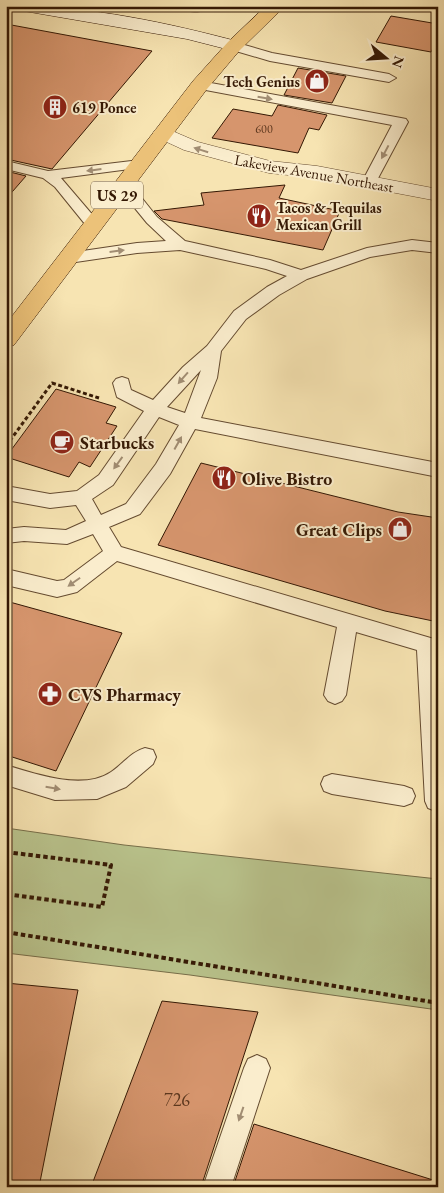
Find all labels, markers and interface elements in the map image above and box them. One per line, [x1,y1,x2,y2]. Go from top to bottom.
north arrow [362,32,412,82]
text: N [388,54,409,71]
shop icon: Tech Genius [304,68,330,94]
place label: Tech Genius [223,72,300,91]
building icon: 619 Ponce [42,94,68,120]
one-way arrow [257,94,273,102]
place label: 619 Ponce [72,98,136,117]
house number: 600 [255,121,273,137]
one-way arrow [194,145,209,153]
one-way arrow [381,145,389,159]
street label: Lakeview Avenue Northeast [233,150,395,196]
one-way arrow [86,166,102,174]
road number: US 29 [91,182,143,208]
place label: Tacos & Tequilas Mexican Grill [276,198,382,234]
restaurant icon: Tacos & Tequilas Mexican Grill [246,203,272,229]
one-way arrow [110,247,126,255]
one-way arrow [177,371,188,384]
cafe icon: Starbucks [49,429,75,455]
place label: Starbucks [80,431,154,454]
one-way arrow [173,437,182,450]
one-way arrow [113,457,123,470]
restaurant icon: Olive Bistro [211,465,237,491]
place label: Olive Bistro [242,467,332,490]
shop icon: Great Clips [387,516,413,542]
place label: Great Clips [296,518,382,541]
one-way arrow [67,577,81,587]
pharmacy icon: CVS Pharmacy [37,681,63,707]
place label: CVS Pharmacy [68,683,181,706]
one-way arrow [46,785,62,793]
house number: 726 [164,1088,190,1111]
one-way arrow [237,1107,245,1122]

